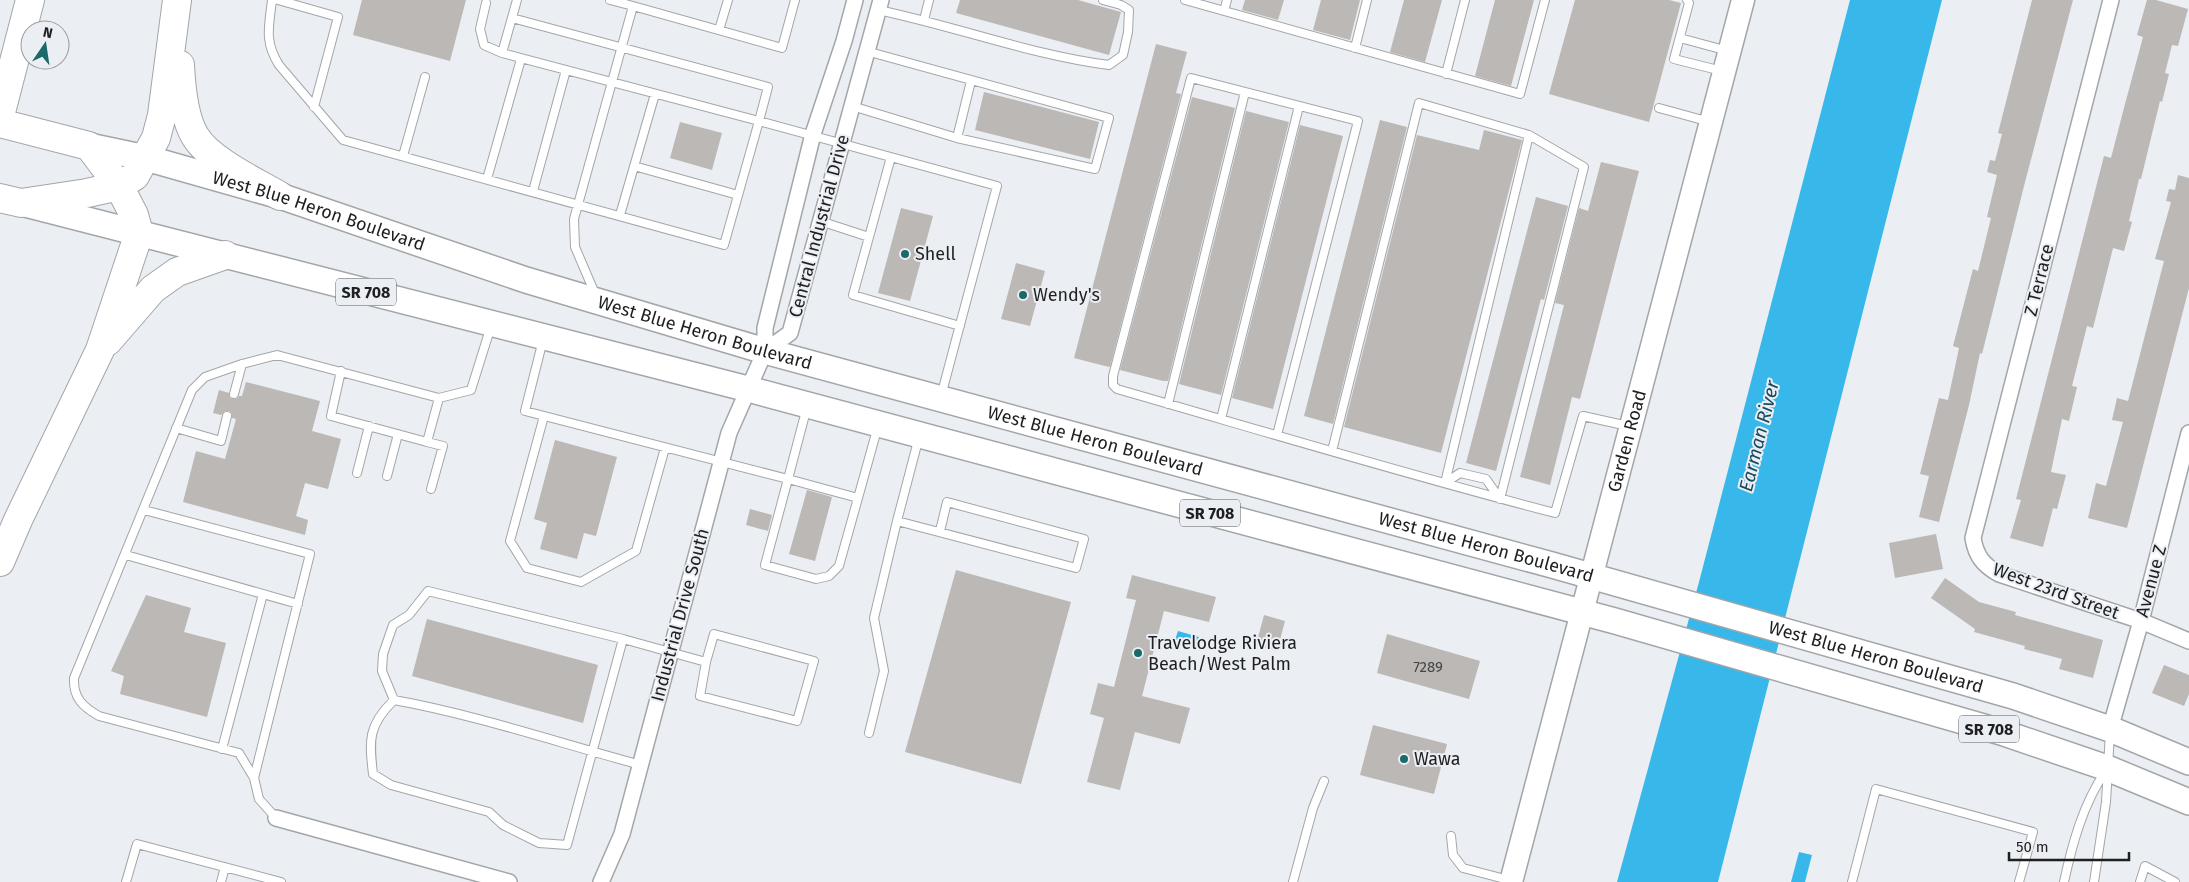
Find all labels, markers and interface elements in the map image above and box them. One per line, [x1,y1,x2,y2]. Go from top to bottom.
north arrow [20,20,70,70]
text: N [41,23,54,42]
street label: Central Industrial Drive [784,132,854,320]
street label: West Blue Heron Boulevard [210,166,428,256]
street label: Z Terrace [2019,242,2059,318]
place label: Shell [915,243,956,265]
marker: Shell [899,248,911,260]
road number: SR 708 [336,278,396,306]
place label: Wendy's [1033,284,1100,306]
marker: Wendy's [1017,289,1029,301]
street label: West Blue Heron Boulevard [595,291,815,374]
water label: Earman River [1734,377,1784,494]
street label: Garden Road [1603,387,1651,495]
street label: West Blue Heron Boulevard [985,401,1205,481]
road number: SR 708 [1180,499,1240,526]
street label: West Blue Heron Boulevard [1376,507,1596,587]
street label: Industrial Drive South [646,526,714,704]
street label: Avenue Z [2131,542,2171,620]
street label: West 23rd Street [1990,558,2123,624]
street label: West Blue Heron Boulevard [1766,616,1986,698]
place label: Travelodge Riviera Beach/West Palm [1148,632,1297,675]
marker: Travelodge Riviera Beach/West Palm [1132,647,1144,659]
house number: 7289 [1413,658,1443,676]
road number: SR 708 [1959,716,2019,742]
place label: Wawa [1414,748,1461,770]
marker: Wawa [1398,753,1410,765]
scale bar [2009,830,2129,862]
text: 50 m [2016,838,2049,856]

